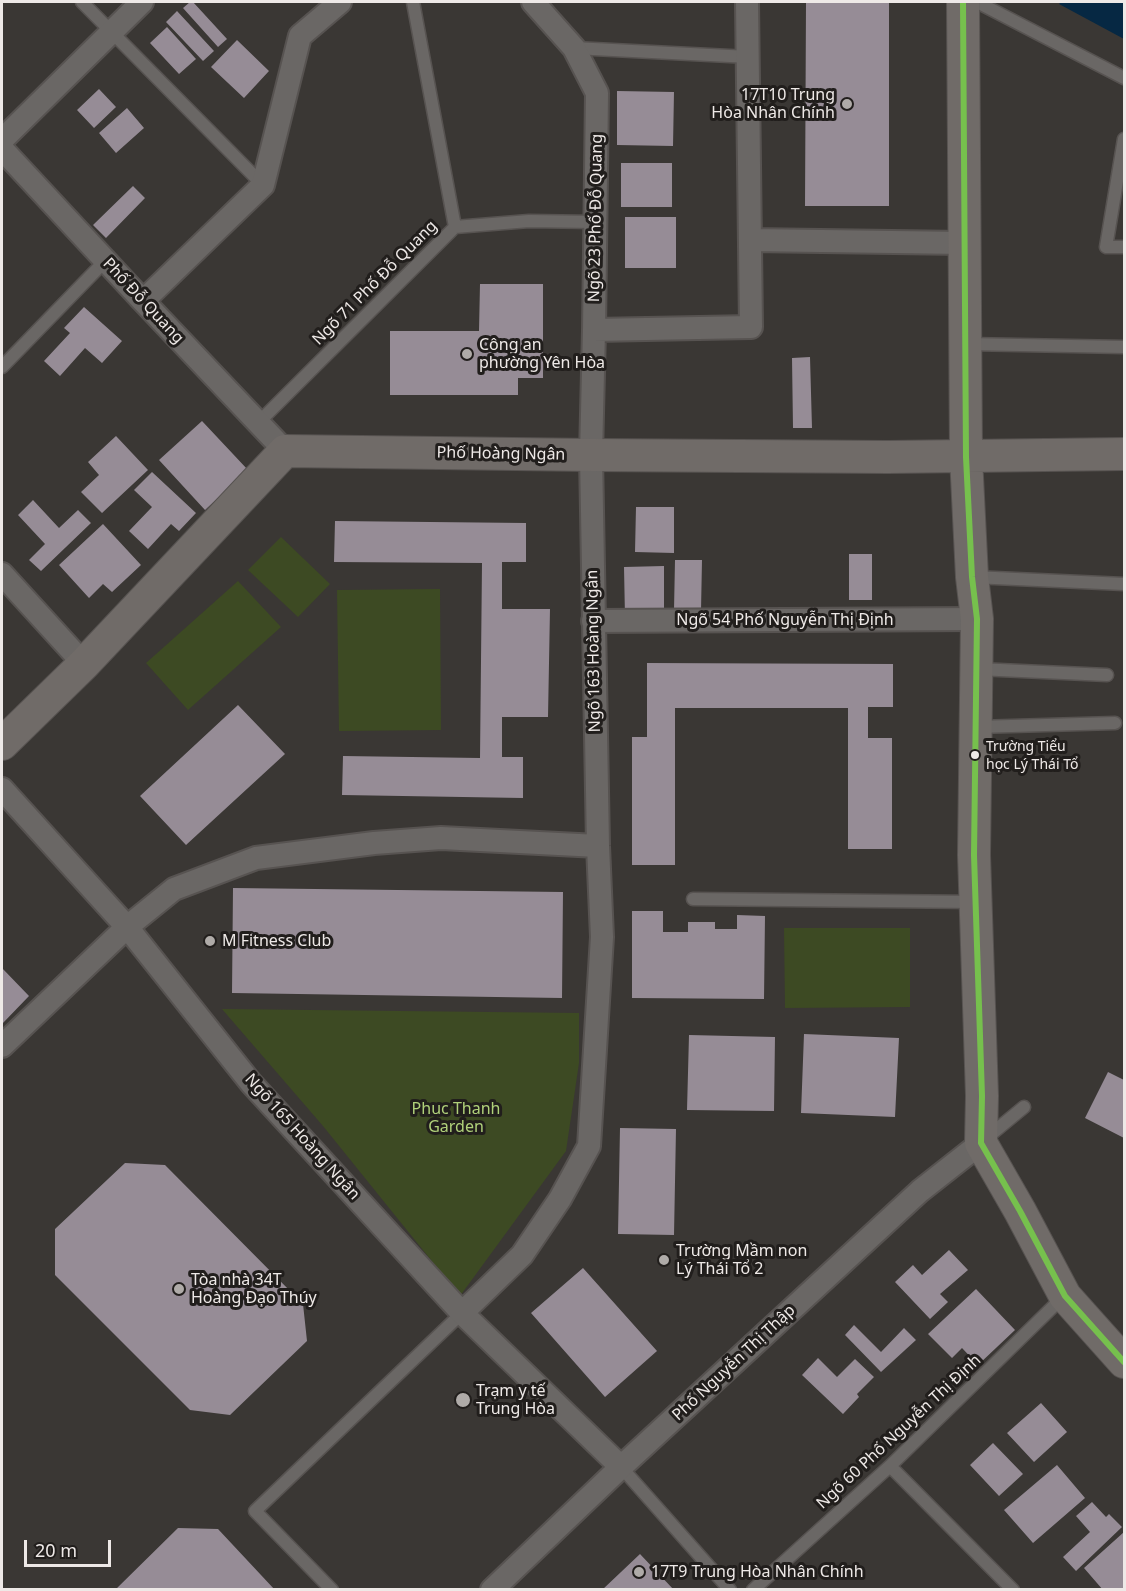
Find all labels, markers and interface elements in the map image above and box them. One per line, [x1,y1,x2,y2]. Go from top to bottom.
place label: 17T10 Trung Hòa Nhân Chính [711,85,835,123]
marker: 17T10 Trung Hòa Nhân Chính [840,97,854,111]
street label: Ngõ 23 Phố Đỗ Quang [585,134,607,302]
street label: Ngõ 71 Phố Đỗ Quang [309,217,441,349]
street label: Phố Đỗ Quang [98,254,188,348]
place label: Công an phường Yên Hòa [479,335,605,373]
marker: Công an phường Yên Hòa [460,347,474,361]
street label: Phố Hoàng Ngân [437,443,565,465]
street label: Ngõ 163 Hoàng Ngân [583,569,605,733]
street label: Ngõ 54 Phố Nguyễn Thị Định [676,610,894,630]
place label: Trường Tiểu học Lý Thái Tổ [986,739,1078,772]
marker: Trường Tiểu học Lý Thái Tổ [969,749,981,761]
place label: M Fitness Club [222,931,331,951]
marker: M Fitness Club [203,934,217,948]
street label: Ngõ 165 Hoàng Ngân [240,1070,364,1204]
park label: Phuc Thanh Garden [412,1099,500,1137]
place label: Trường Mầm non Lý Thái Tổ 2 [676,1241,807,1279]
marker: Trường Mầm non Lý Thái Tổ 2 [657,1253,671,1267]
place label: Tòa nhà 34T Hoàng Đạo Thúy [191,1270,317,1308]
marker: Tòa nhà 34T Hoàng Đạo Thúy [172,1282,186,1296]
street label: Phố Nguyễn Thị Thập [669,1301,799,1425]
street label: Ngõ 60 Phố Nguyễn Thị Định [813,1351,985,1513]
place label: Trạm y tế Trung Hòa [476,1381,555,1419]
marker: Trạm y tế Trung Hòa [454,1391,472,1409]
scale bar [27,1528,114,1566]
text: 20 m [35,1538,77,1562]
place label: 17T9 Trung Hòa Nhân Chính [651,1562,864,1582]
marker: 17T9 Trung Hòa Nhân Chính [632,1565,646,1579]

